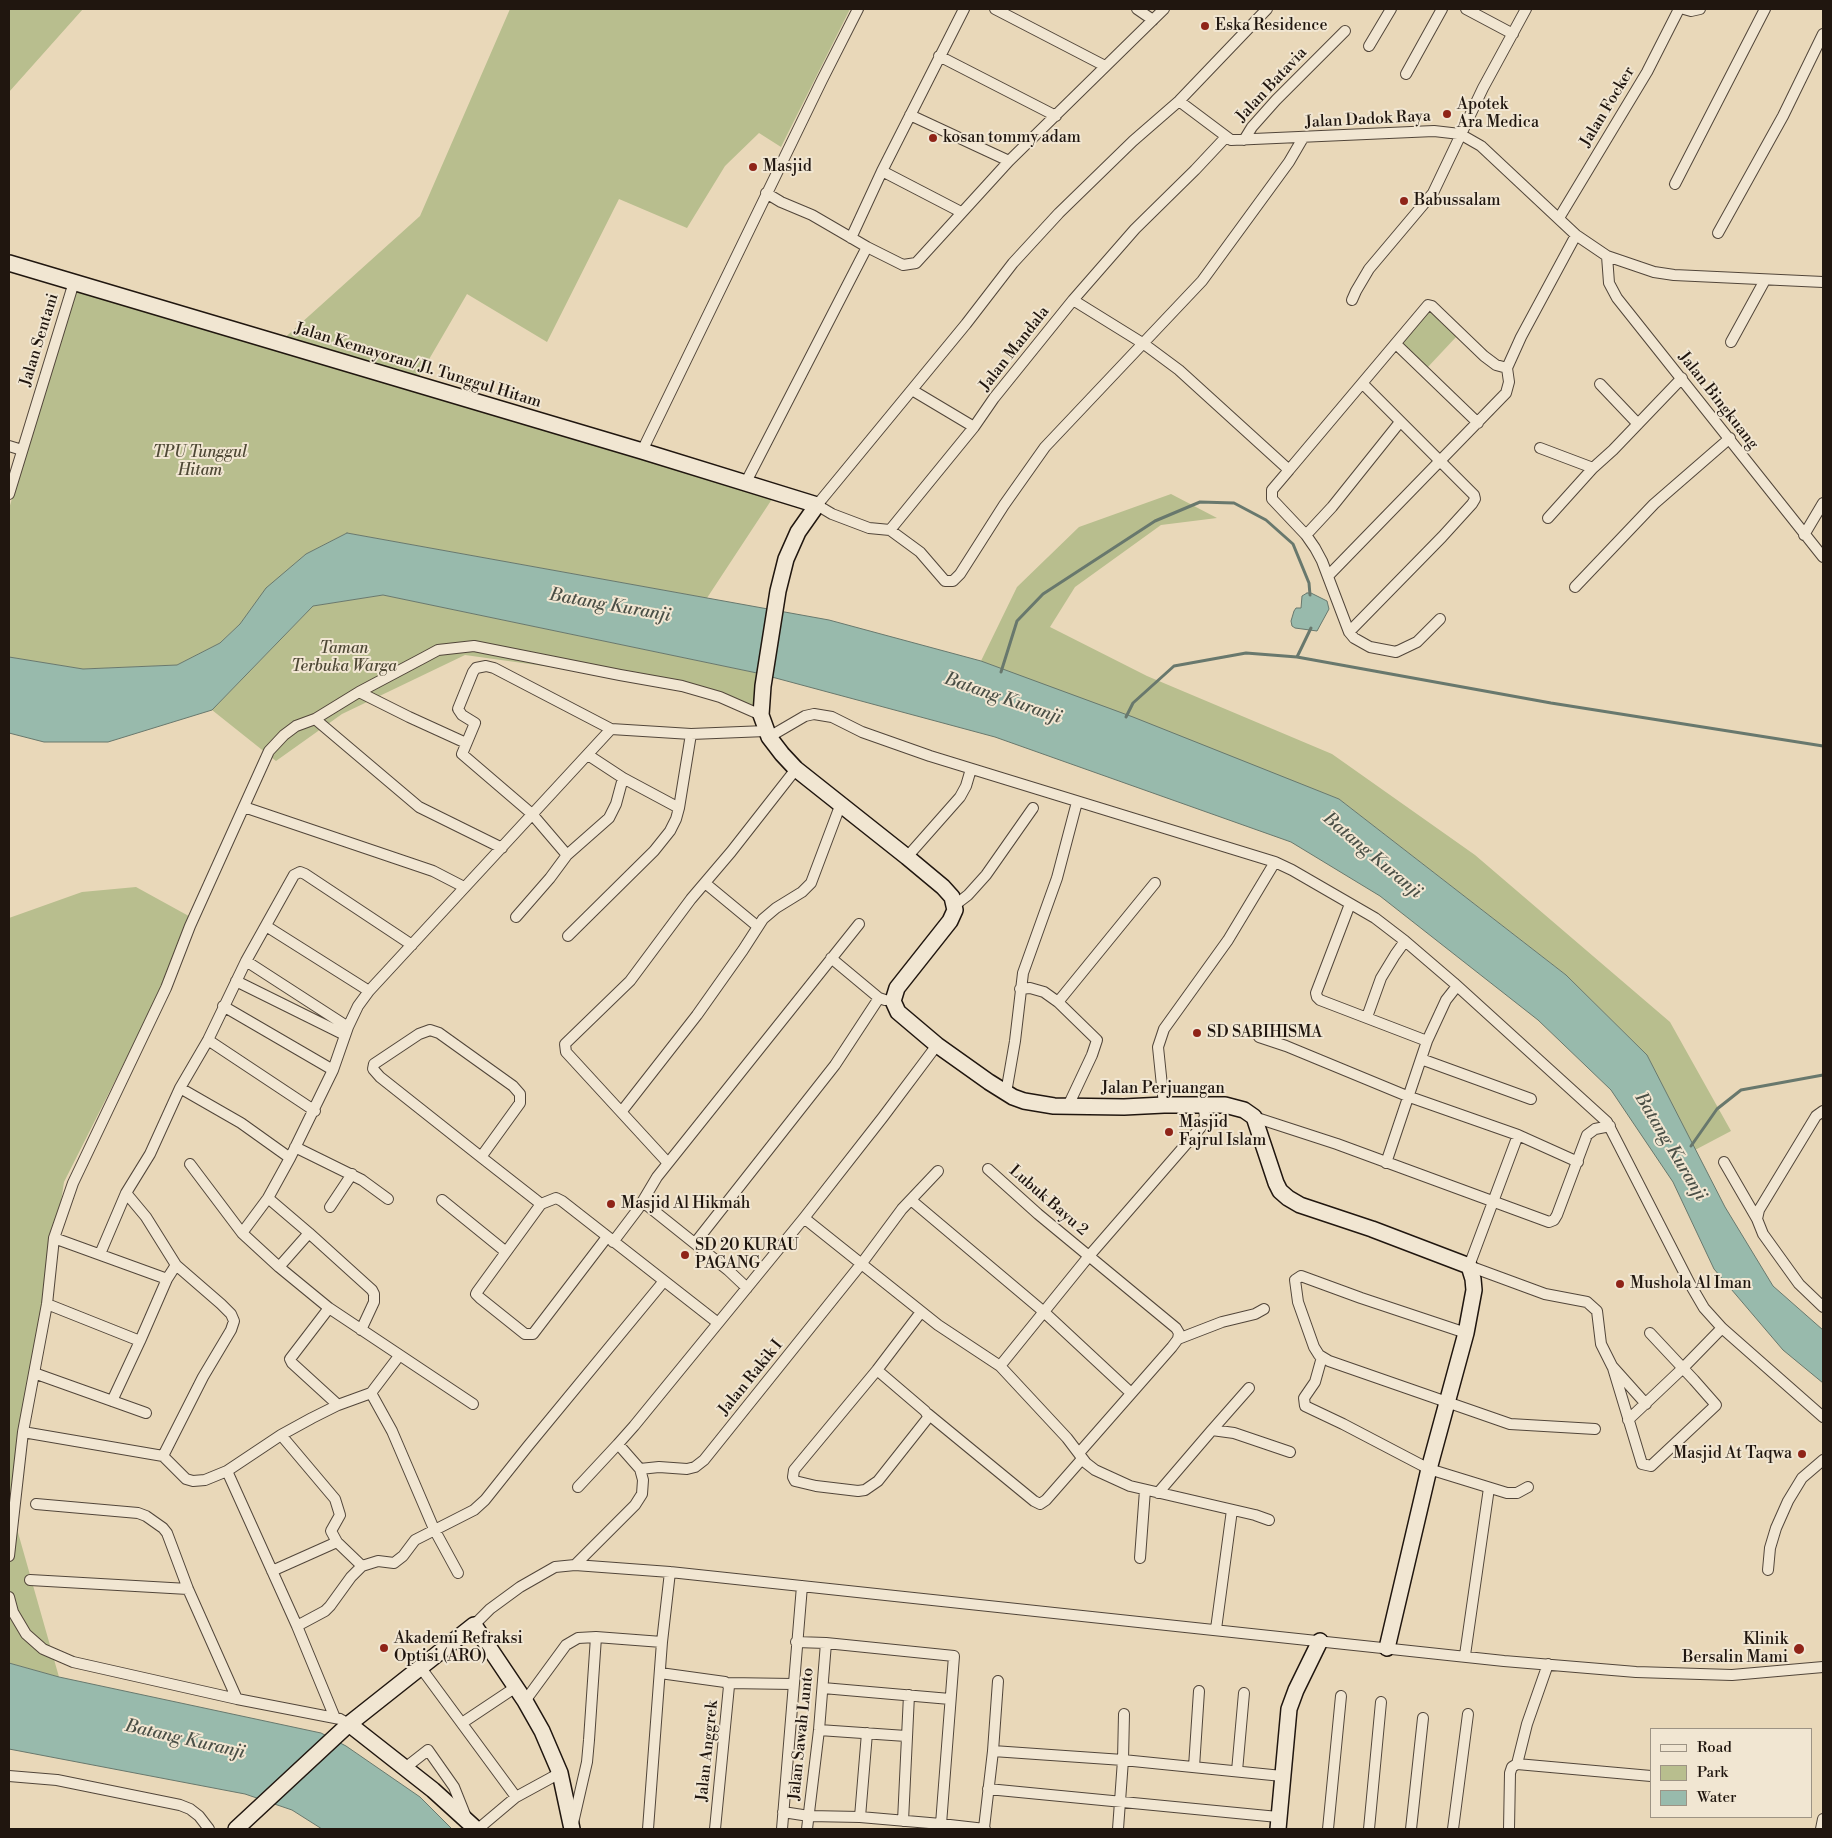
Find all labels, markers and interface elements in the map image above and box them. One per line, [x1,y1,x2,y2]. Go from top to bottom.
place label: Eska Residence [1215,16,1327,36]
marker: Eska Residence [1199,20,1211,32]
street label: Jalan Batavia [1233,44,1311,126]
street label: Jalan Focker [1577,63,1639,151]
place label: Apotek Ara Medica [1457,95,1539,133]
street label: Jalan Dadok Raya [1305,107,1431,133]
marker: Apotek Ara Medica [1441,108,1453,120]
place label: kosan tommy adam [943,128,1081,148]
marker: kosan tommy adam [927,132,939,144]
place label: Masjid [763,157,812,177]
marker: Masjid [747,161,759,173]
place label: Babussalam [1414,191,1501,211]
marker: Babussalam [1398,195,1410,207]
street label: Jalan Sentani [17,291,63,389]
street label: Jalan Mandala [976,303,1054,395]
street label: Jalan Kemayoran/ Jl. Tunggul Hitam [292,319,544,413]
street label: Jalan Bingkuang [1674,348,1762,454]
park label: TPU Tunggul Hitam [153,443,247,481]
water label: Batang Kuranji [548,585,672,627]
park label: Taman Terbuka Warga [291,639,397,677]
water label: Batang Kuranji [941,669,1065,729]
water label: Batang Kuranji [1318,808,1426,904]
place label: SD SABIHISMA [1207,1023,1322,1043]
marker: SD SABIHISMA [1191,1027,1203,1039]
street label: Jalan Perjuangan [1101,1079,1225,1099]
water label: Batang Kuranji [1629,1089,1711,1205]
place label: Masjid Fajrul Islam [1179,1113,1266,1151]
marker: Masjid Fajrul Islam [1163,1126,1175,1138]
street label: Lubuk Bayu 2 [1005,1162,1091,1240]
place label: Masjid Al Hikmah [621,1194,750,1214]
marker: Masjid Al Hikmah [605,1198,617,1210]
place label: SD 20 KURAU PAGANG [695,1236,799,1274]
marker: SD 20 KURAU PAGANG [679,1249,691,1261]
place label: Mushola Al Iman [1630,1274,1752,1294]
marker: Mushola Al Iman [1614,1278,1626,1290]
street label: Jalan Rakik I [715,1336,787,1420]
place label: Masjid At Taqwa [1673,1444,1792,1464]
marker: Masjid At Taqwa [1796,1448,1808,1460]
place label: Akademi Refraksi Optisi (ARO) [394,1629,523,1667]
place label: Klinik Bersalin Mami [1682,1630,1788,1668]
marker: Akademi Refraksi Optisi (ARO) [378,1642,390,1654]
marker: Klinik Bersalin Mami [1792,1642,1806,1656]
street label: Jalan Sawah Lunto [785,1667,819,1801]
street label: Jalan Anggrek [693,1700,723,1802]
water label: Batang Kuranji [123,1716,247,1764]
legend [1650,1728,1812,1818]
text: Road [1697,1738,1732,1757]
text: Park [1697,1763,1728,1782]
text: Water [1697,1788,1736,1807]

